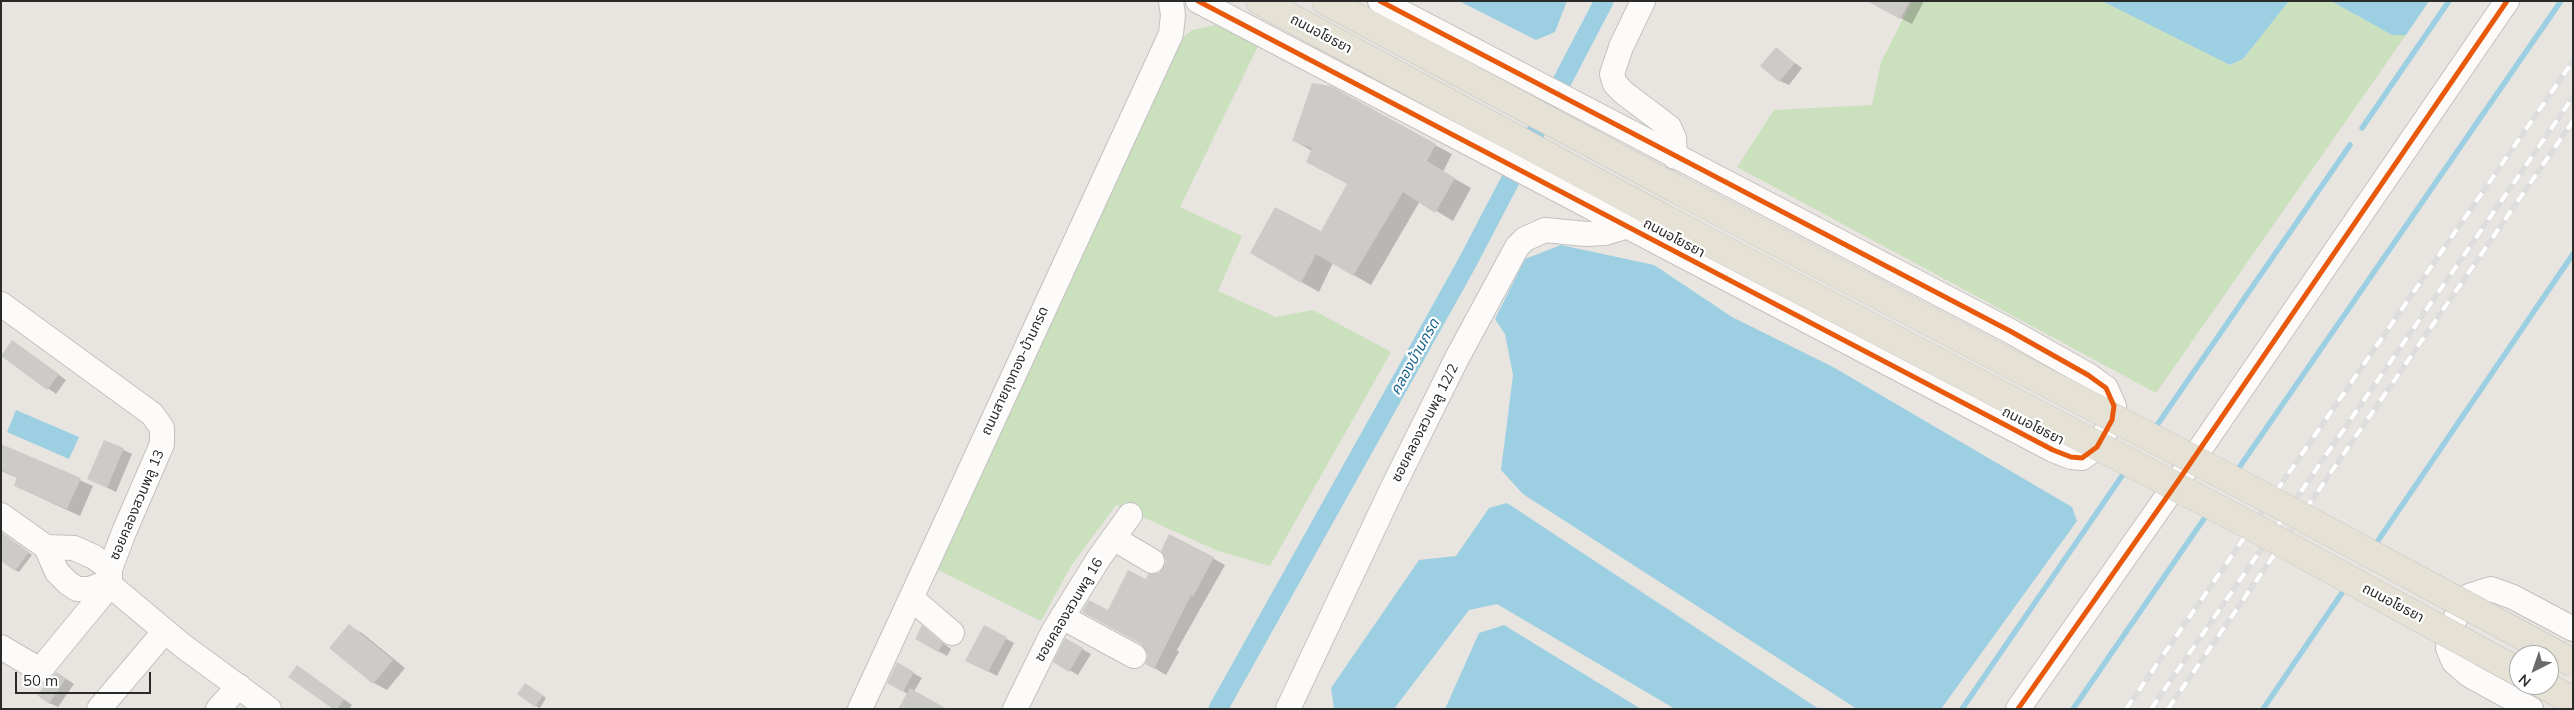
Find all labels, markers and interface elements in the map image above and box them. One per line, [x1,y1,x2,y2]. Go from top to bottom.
street label: ถนนอโยธยา [1287,11,1355,57]
street label: ถนนอโยธยา [1640,215,1708,261]
street label: ถนนสายถุงทอง-บ้านกรด [978,304,1052,438]
water label: คลองบ้านกรด [1387,316,1443,398]
street label: ซอยคลองสวนพลู 12/2 [1388,361,1462,485]
street label: ถนนอโยธยา [1999,403,2067,449]
street label: ซอยคลองสวนพลู 13 [106,447,168,563]
street label: ซอยคลองสวนพลู 16 [1031,555,1107,665]
street label: ถนนอโยธยา [2359,580,2427,626]
north arrow [2509,645,2559,695]
scale bar [18,662,154,694]
text: N [2515,670,2535,691]
text: 50 m [23,671,58,690]

